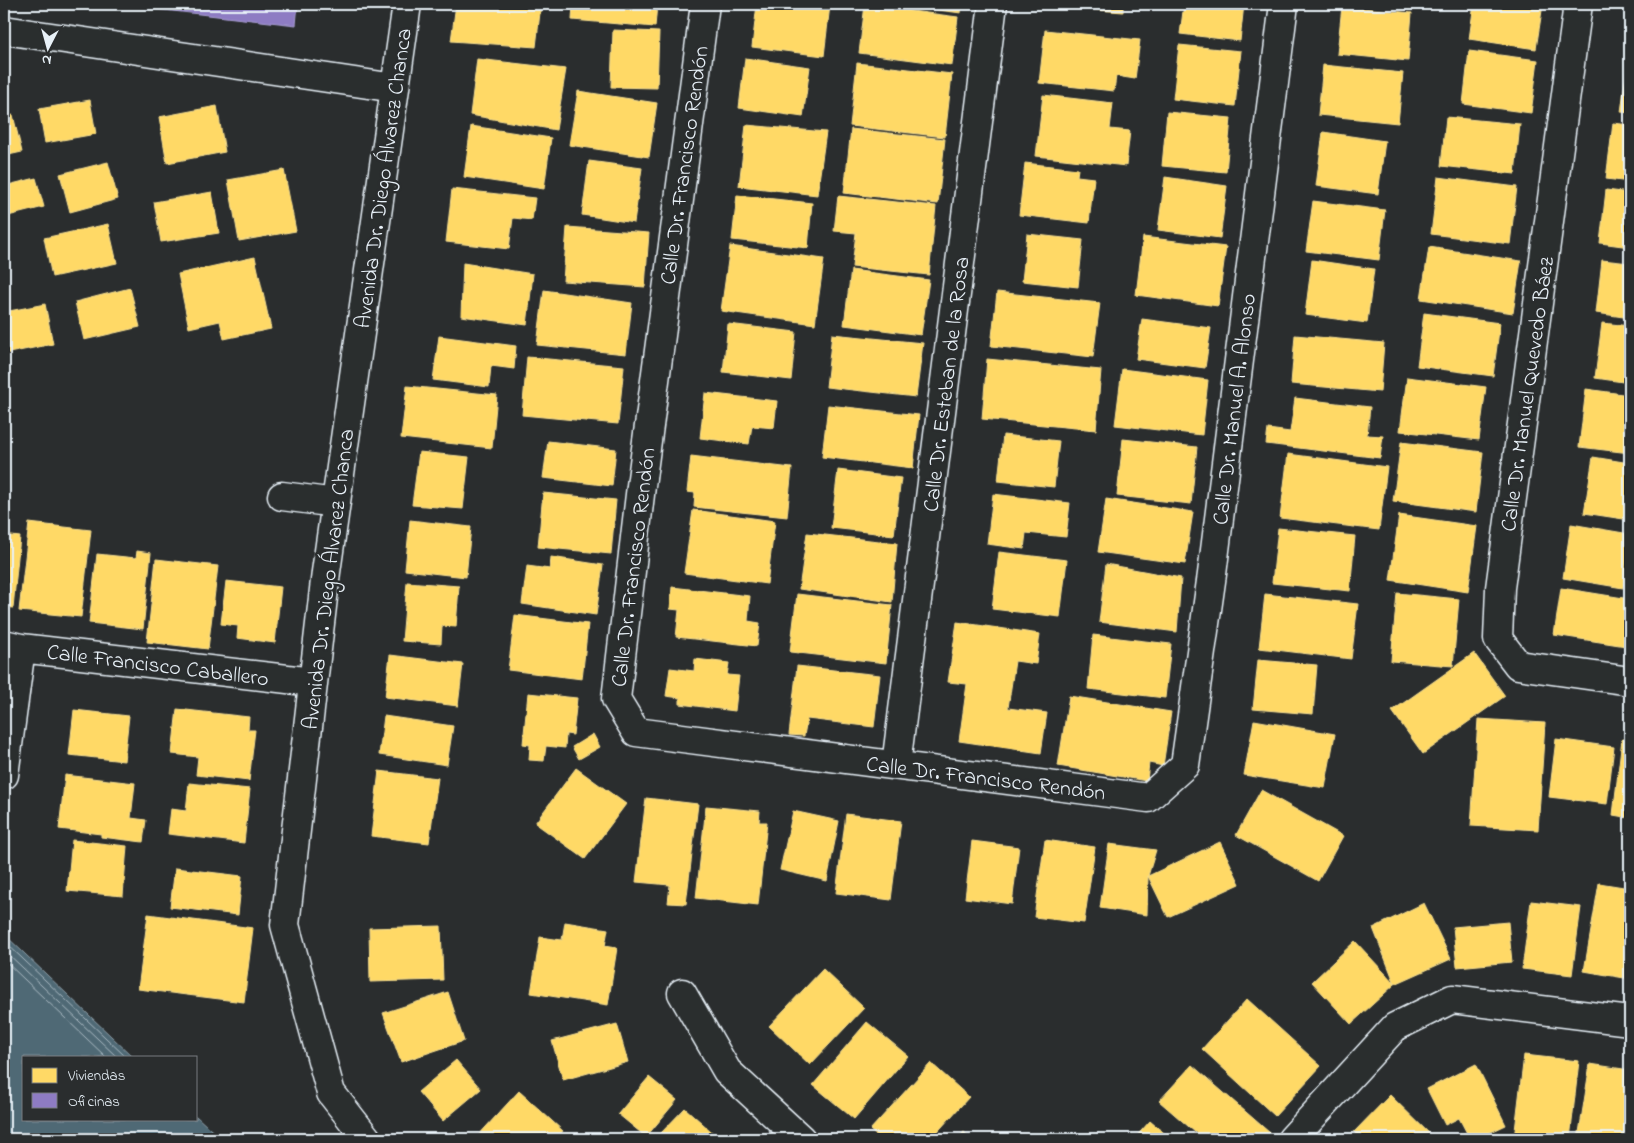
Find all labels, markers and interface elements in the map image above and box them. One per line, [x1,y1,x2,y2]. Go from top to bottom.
north arrow [22,22,72,72]
street label: Avenida Dr. Diego Álvarez Chanca [348,26,423,331]
street label: Calle Dr. Francisco Rendón [653,44,719,287]
text: N [41,49,53,70]
street label: Calle Dr. Manuel Quevedo Báez [1494,254,1564,534]
street label: Calle Dr. Esteban de la Rosa [916,255,980,514]
street label: Calle Dr. Manuel A. Alonso [1206,292,1266,527]
street label: Avenida Dr. Diego Álvarez Chanca [296,427,365,732]
street label: Calle Dr. Francisco Rendón [604,446,666,689]
street label: Calle Francisco Caballero [45,637,270,696]
street label: Calle Dr. Francisco Rendón [864,749,1107,811]
legend [22,1056,198,1120]
text: Viviendas [67,1065,125,1087]
text: Oficinas [68,1091,120,1113]

